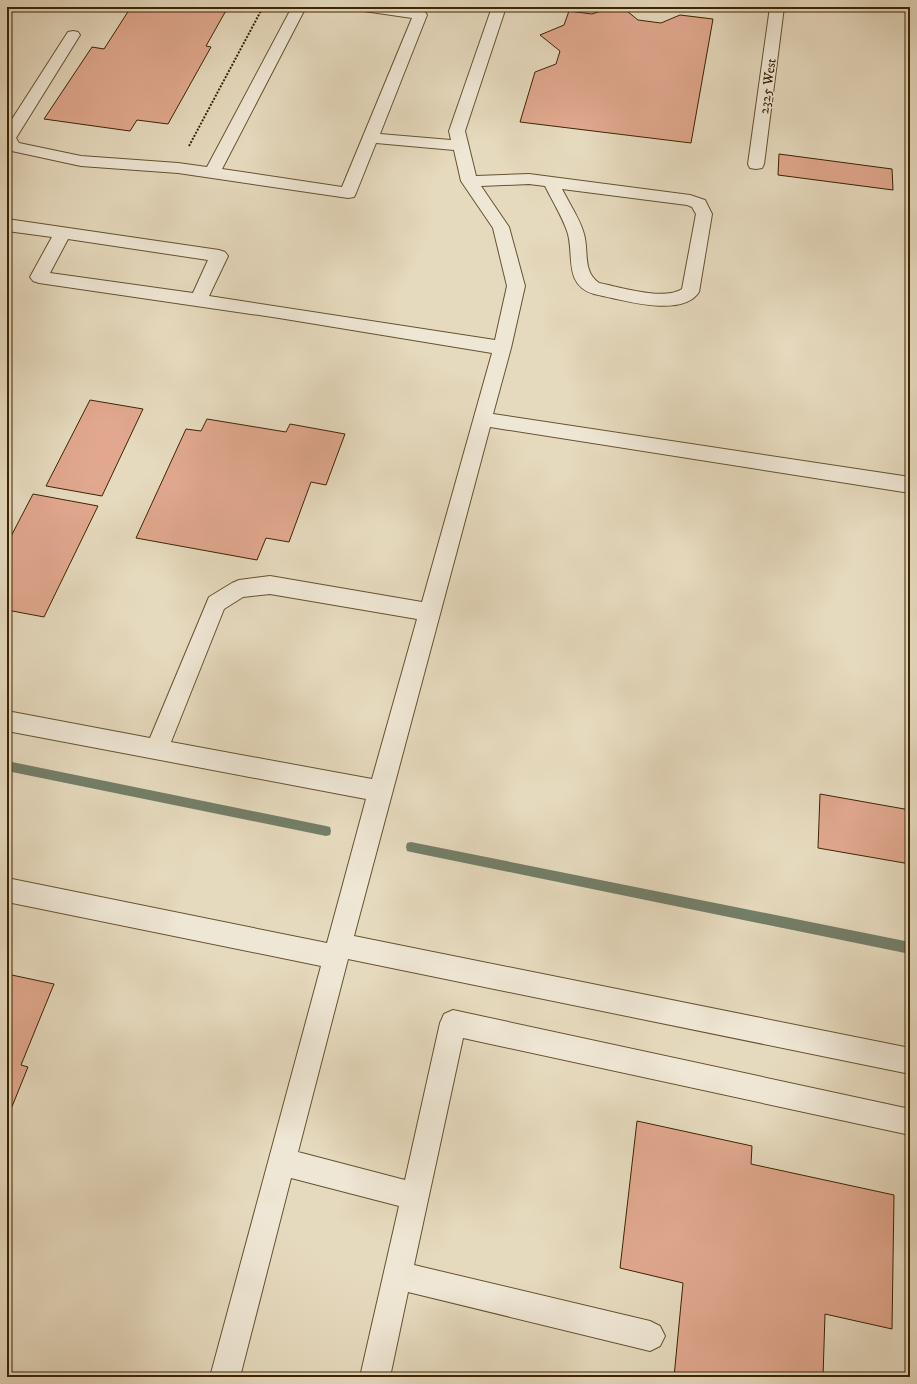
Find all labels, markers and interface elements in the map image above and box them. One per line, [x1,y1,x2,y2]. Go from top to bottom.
street label: 2325 West [755,57,781,115]

